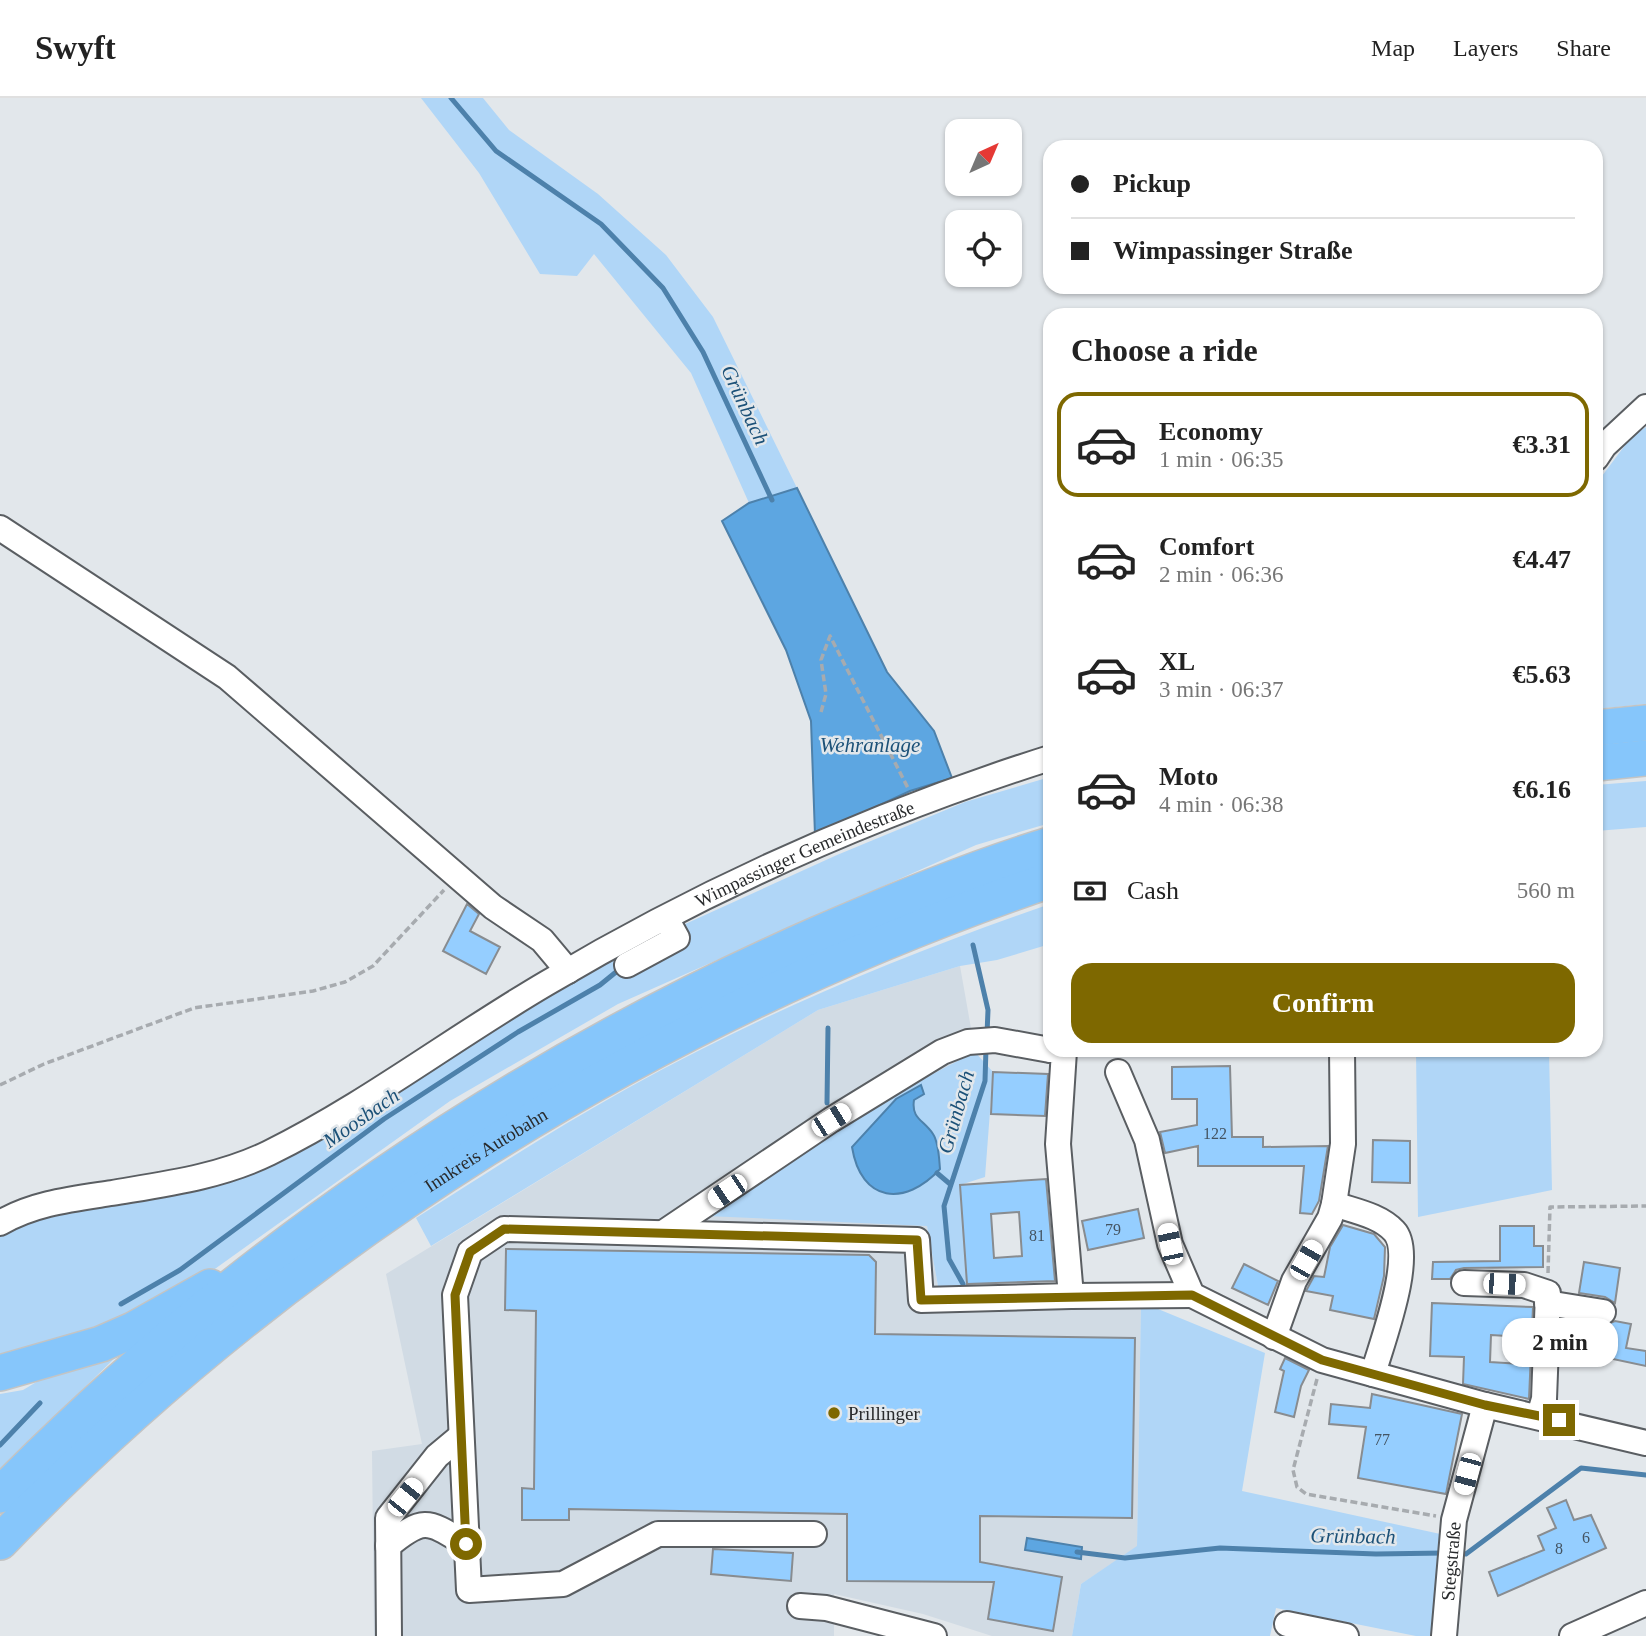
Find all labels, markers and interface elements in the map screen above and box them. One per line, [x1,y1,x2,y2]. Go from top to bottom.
text: Swyft [35,30,116,66]
text: Map [1371,35,1415,61]
text: Layers [1453,35,1518,61]
text: Share [1556,35,1611,61]
north arrow [945,119,1022,196]
map controls [945,119,1022,287]
text: Pickup [1113,169,1191,198]
button: locate [945,210,1022,287]
text: Wimpassinger Straße [1113,236,1353,265]
text: Choose a ride [1071,332,1258,368]
water label: Grünbach [716,361,774,449]
icon: car [1075,413,1138,476]
text: Economy [1159,417,1263,446]
text: €3.31 [1513,430,1571,459]
text: 1 min · 06:35 [1159,447,1284,472]
icon: car [1075,528,1138,591]
text: Comfort [1159,532,1254,561]
text: €4.47 [1513,545,1571,574]
text: 2 min · 06:36 [1159,562,1284,587]
icon: car [1075,643,1138,706]
text: XL [1159,647,1195,676]
text: €5.63 [1513,660,1571,689]
text: 3 min · 06:37 [1159,677,1284,702]
water label: Wehranlage [820,733,920,757]
icon: car [1075,758,1138,821]
text: Moto [1159,762,1218,791]
text: €6.16 [1513,775,1571,804]
text: 4 min · 06:38 [1159,792,1284,817]
street label: Wimpassinger Gemeindestraße [692,797,917,912]
icon: cash [1071,872,1109,910]
text: Cash [1127,876,1179,905]
text: 560 m [1517,878,1575,903]
button: Confirm [1071,963,1575,1043]
water label: Grünbach [933,1068,979,1156]
water label: Moosbach [317,1083,404,1153]
car [808,1100,855,1140]
street label: Innkreis Autobahn [421,1103,552,1196]
house number: 122 [1203,1125,1227,1142]
car [704,1171,751,1211]
house number: 79 [1105,1221,1121,1238]
car [1156,1221,1185,1267]
house number: 81 [1029,1227,1045,1244]
car [1287,1237,1326,1283]
car [1483,1273,1526,1295]
callout: 2 min [1501,1318,1617,1368]
text: 2 min [1532,1330,1588,1355]
place label: Prillinger [848,1403,920,1424]
route end [1543,1404,1575,1436]
marker: Prillinger [826,1405,842,1421]
house number: 77 [1374,1431,1390,1448]
car [1452,1451,1483,1497]
car [384,1474,427,1520]
street label: Stegstraße [1437,1521,1465,1602]
water label: Grünbach [1310,1523,1396,1549]
route start [450,1528,482,1560]
house number: 6 [1582,1529,1590,1546]
house number: 8 [1555,1540,1563,1557]

